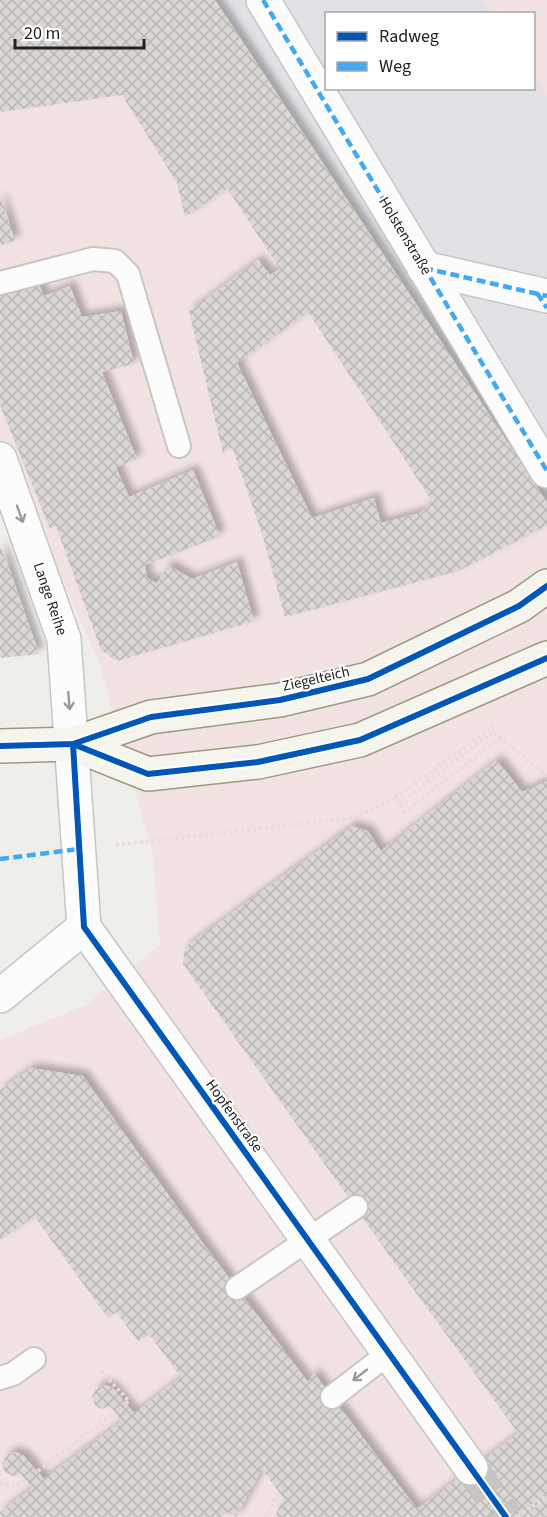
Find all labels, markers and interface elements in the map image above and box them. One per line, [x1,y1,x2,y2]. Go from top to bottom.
scale bar [15,12,144,50]
legend [325,12,535,90]
text: 20 m [24,21,60,46]
text: Radweg [379,24,439,49]
text: Weg [379,54,411,79]
street label: Holstenstraße [373,193,437,279]
one-way arrow [15,504,26,523]
street label: Lange Reihe [28,560,72,638]
street label: Ziegelteich [280,661,352,697]
one-way arrow [64,691,75,711]
street label: Hopfenstraße [200,1075,268,1157]
one-way arrow [353,1369,369,1382]

